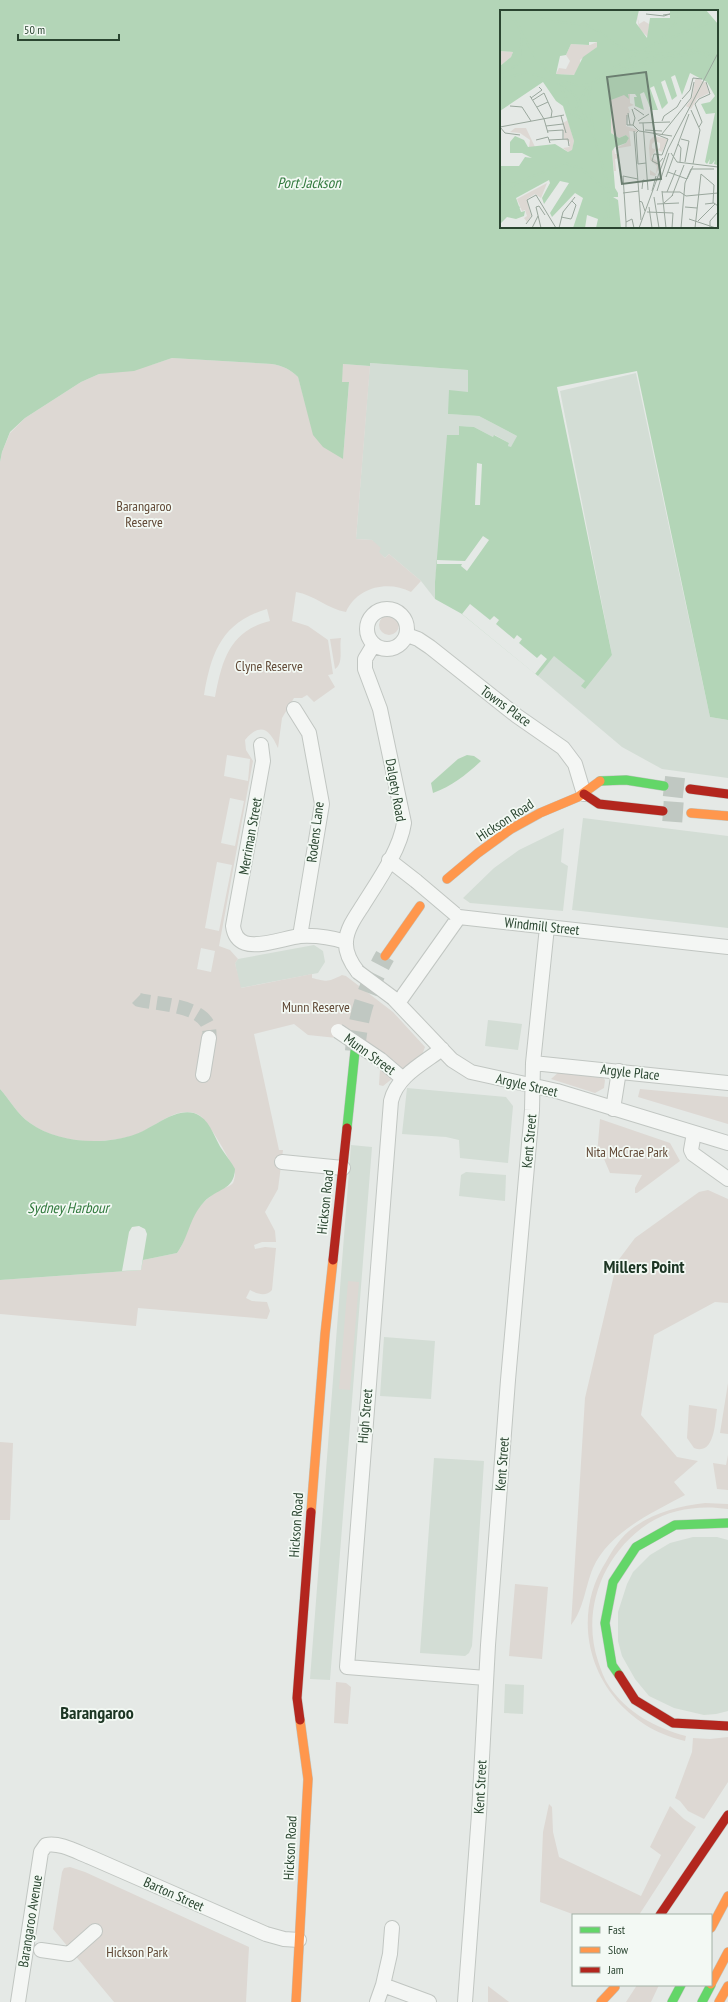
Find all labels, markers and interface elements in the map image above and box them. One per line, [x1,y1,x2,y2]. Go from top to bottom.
inset map [500,10,718,228]
scale bar [18,16,119,42]
text: 50 m [24,22,45,37]
water label: Port Jackson [277,173,342,192]
park label: Barangaroo Reserve [116,497,172,531]
park label: Clyne Reserve [235,657,303,675]
street label: Towns Place [477,682,535,731]
street label: Dalgety Road [382,757,410,823]
street label: Hickson Road [473,795,537,845]
street label: Merriman Street [234,796,266,876]
street label: Rodens Lane [302,800,328,863]
street label: Windmill Street [504,913,581,939]
park label: Munn Reserve [282,998,350,1016]
street label: Munn Street [341,1029,399,1079]
street label: Argyle Place [599,1060,661,1084]
street label: Argyle Street [494,1069,560,1101]
street label: Kent Street [518,1113,540,1169]
park label: Nita McCrae Park [586,1143,669,1161]
street label: Hickson Road [313,1169,337,1235]
water label: Sydney Harbour [27,1198,110,1217]
district label: Millers Point [603,1255,685,1278]
street label: High Street [354,1388,376,1444]
street label: Kent Street [491,1436,513,1492]
street label: Hickson Road [285,1492,307,1558]
district label: Barangaroo [60,1701,134,1724]
street label: Kent Street [470,1759,490,1814]
street label: Hickson Road [279,1815,301,1881]
street label: Barangaroo Avenue [14,1873,46,1969]
street label: Barton Street [141,1873,207,1915]
legend [572,1914,712,1986]
text: Fast [608,1922,626,1937]
text: Slow [608,1942,629,1957]
park label: Hickson Park [106,1943,168,1961]
text: Jam [607,1962,624,1977]

